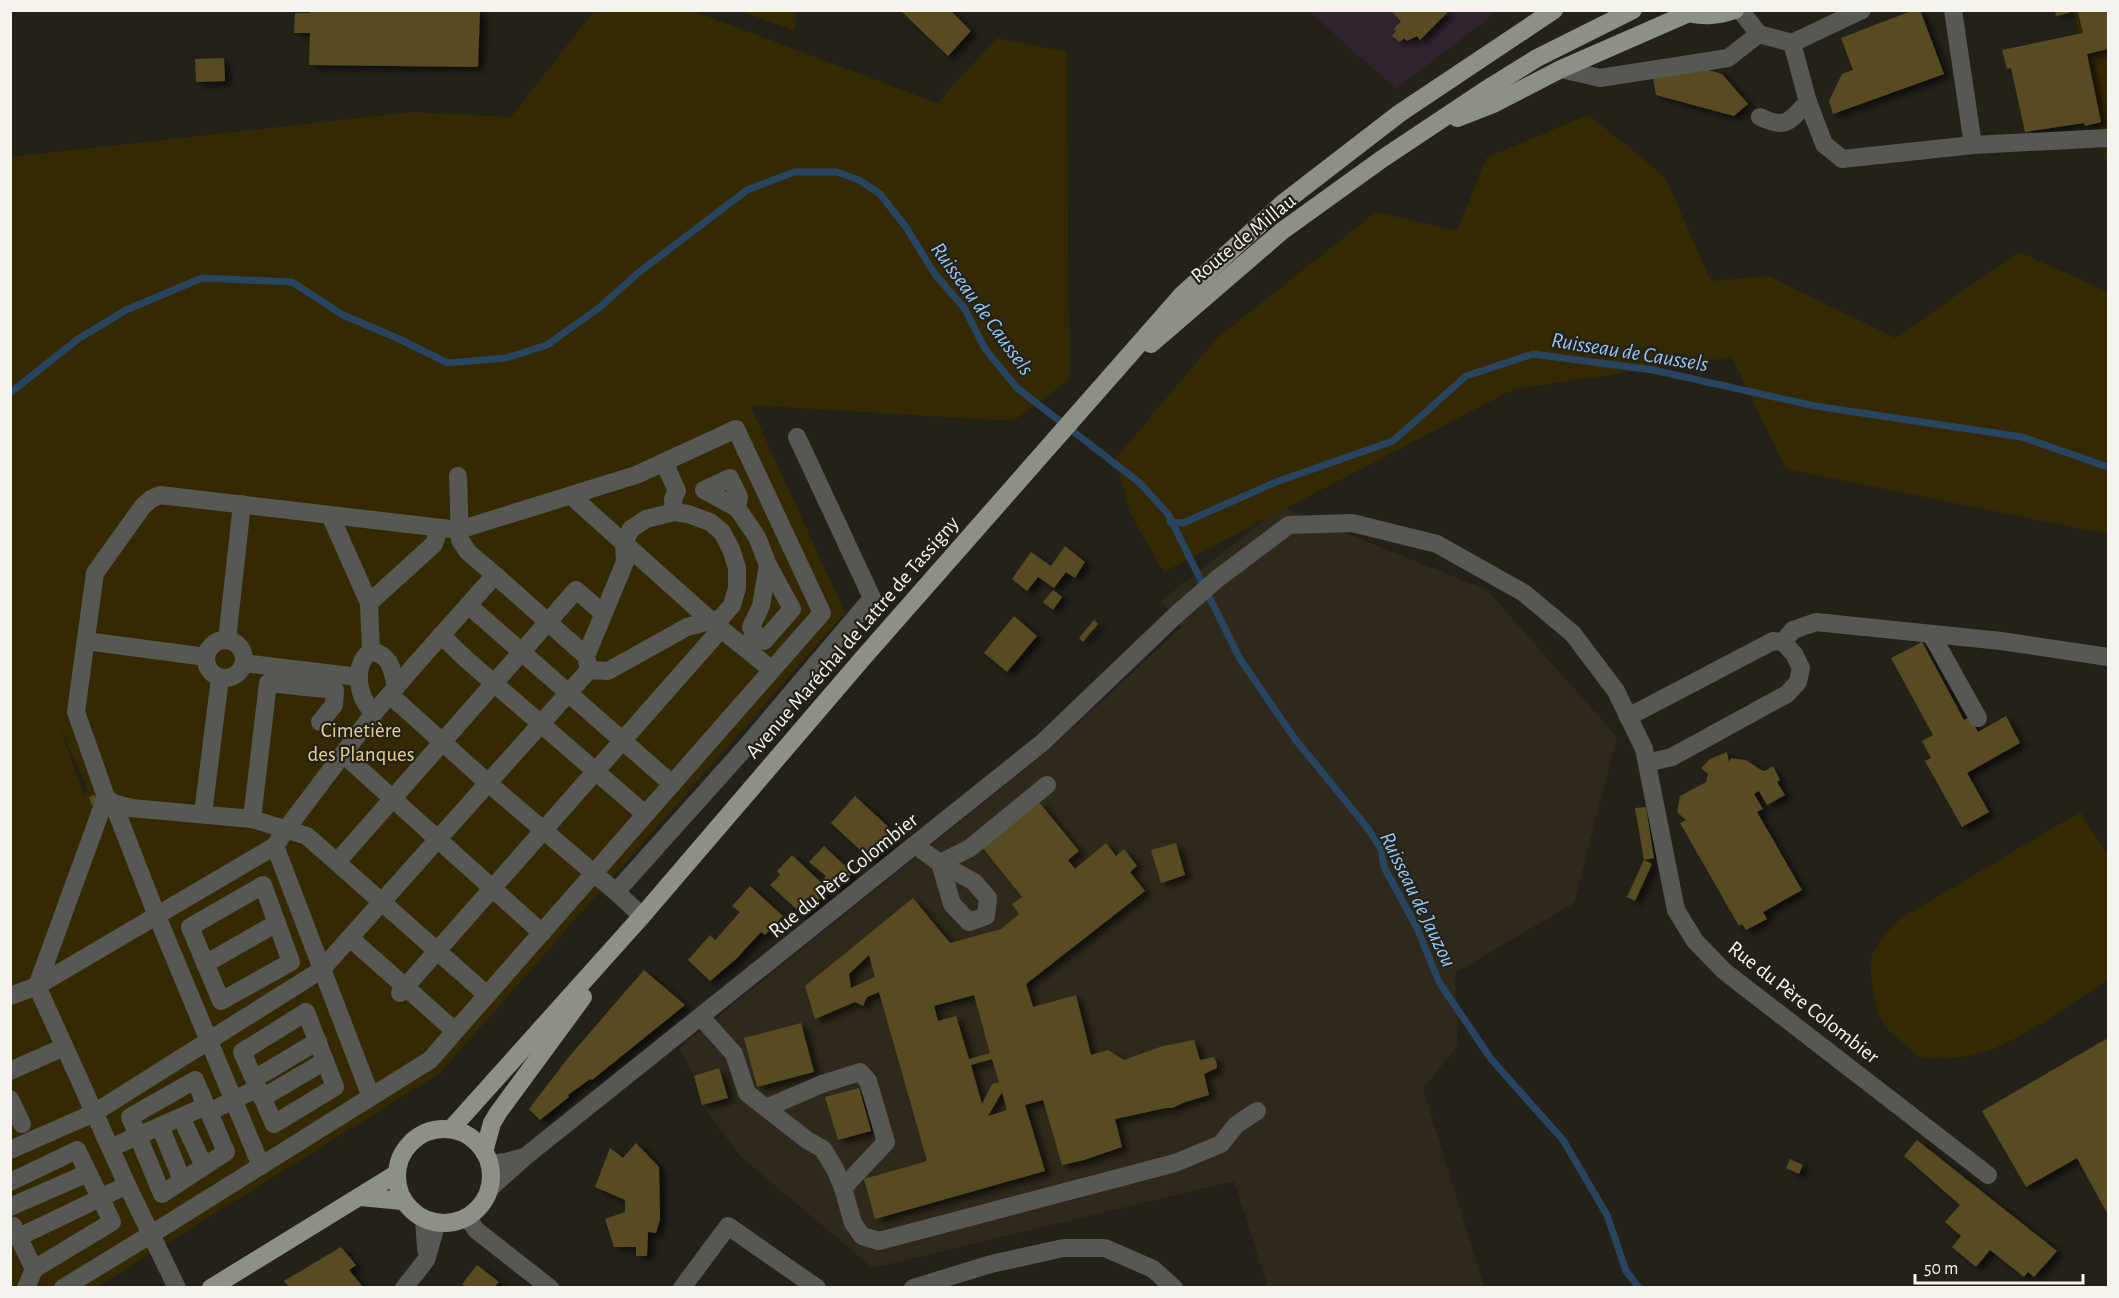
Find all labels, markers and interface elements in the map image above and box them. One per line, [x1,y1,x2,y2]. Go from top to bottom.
street label: Route de Millau [1187,190,1300,287]
water label: Ruisseau de Caussels [927,238,1038,379]
water label: Ruisseau de Caussels [1550,329,1710,375]
street label: Avenue Maréchal de Lattre de Tassigny [742,512,963,762]
park label: Cimetière des Planques [307,720,415,765]
street label: Rue du Père Colombier [765,809,922,942]
water label: Ruisseau de Jauzou [1376,828,1460,971]
street label: Rue du Père Colombier [1724,937,1883,1068]
scale bar [1915,1247,2083,1285]
text: 50 m [1924,1260,1958,1278]

